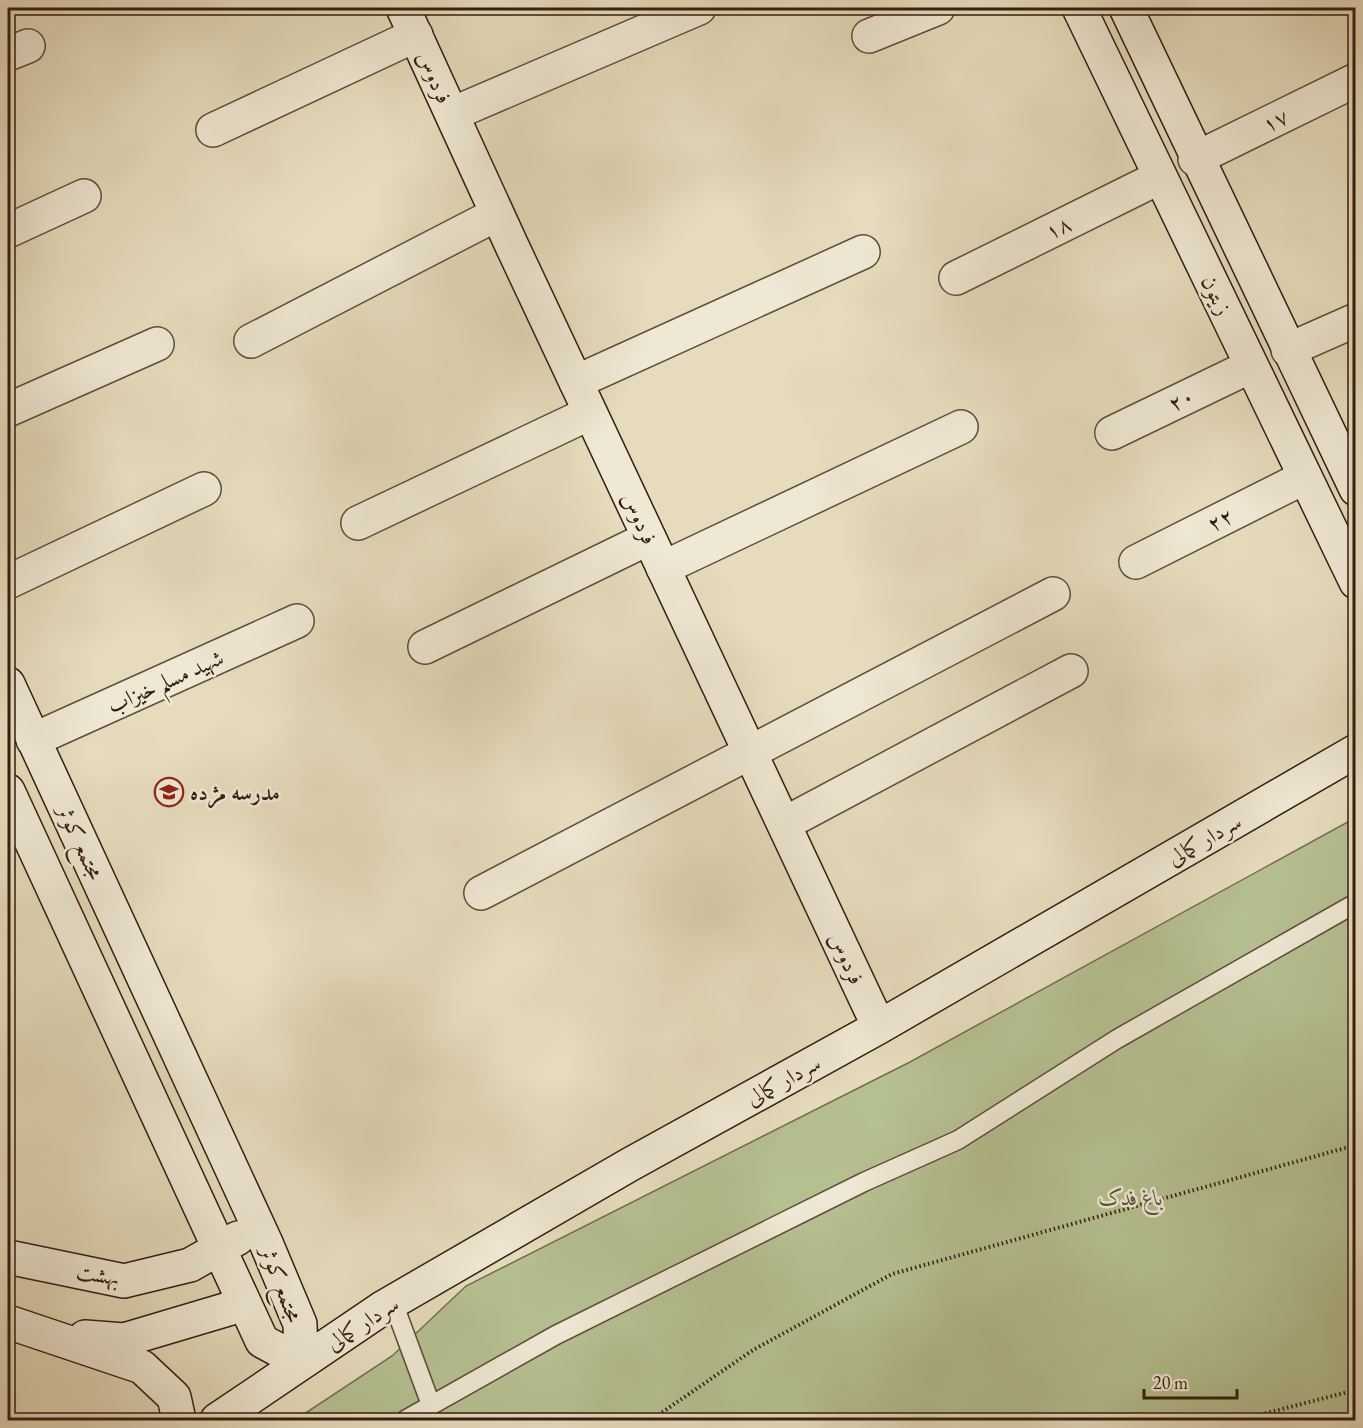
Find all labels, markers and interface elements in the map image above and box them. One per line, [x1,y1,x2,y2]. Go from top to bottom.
street label: فردوس [410,46,459,108]
street label: ۱۷ [1257,102,1293,139]
street label: ۱۸ [1040,209,1076,246]
street label: زیتون [1195,270,1239,320]
street label: ۲۰ [1163,381,1199,418]
street label: فردوس [615,487,664,549]
street label: ۲۲ [1202,501,1238,538]
street label: شهید مسلم خیزاب [102,643,231,727]
school or university icon: مدرسه مژده [153,776,185,808]
place label: مدرسه مژده [190,778,280,809]
street label: مجتمع کوثر [45,798,111,887]
street label: سردار کمالی [1162,807,1247,872]
street label: فردوس [822,927,871,989]
street label: سردار کمالی [741,1048,826,1113]
park label: باغ فدک [1099,1183,1163,1216]
street label: مجتمع کوثر [248,1240,310,1329]
street label: بهشت [74,1257,122,1292]
street label: سردار کمالی [320,1289,404,1358]
scale bar [1144,1362,1237,1400]
text: 20 m [1153,1371,1188,1394]

